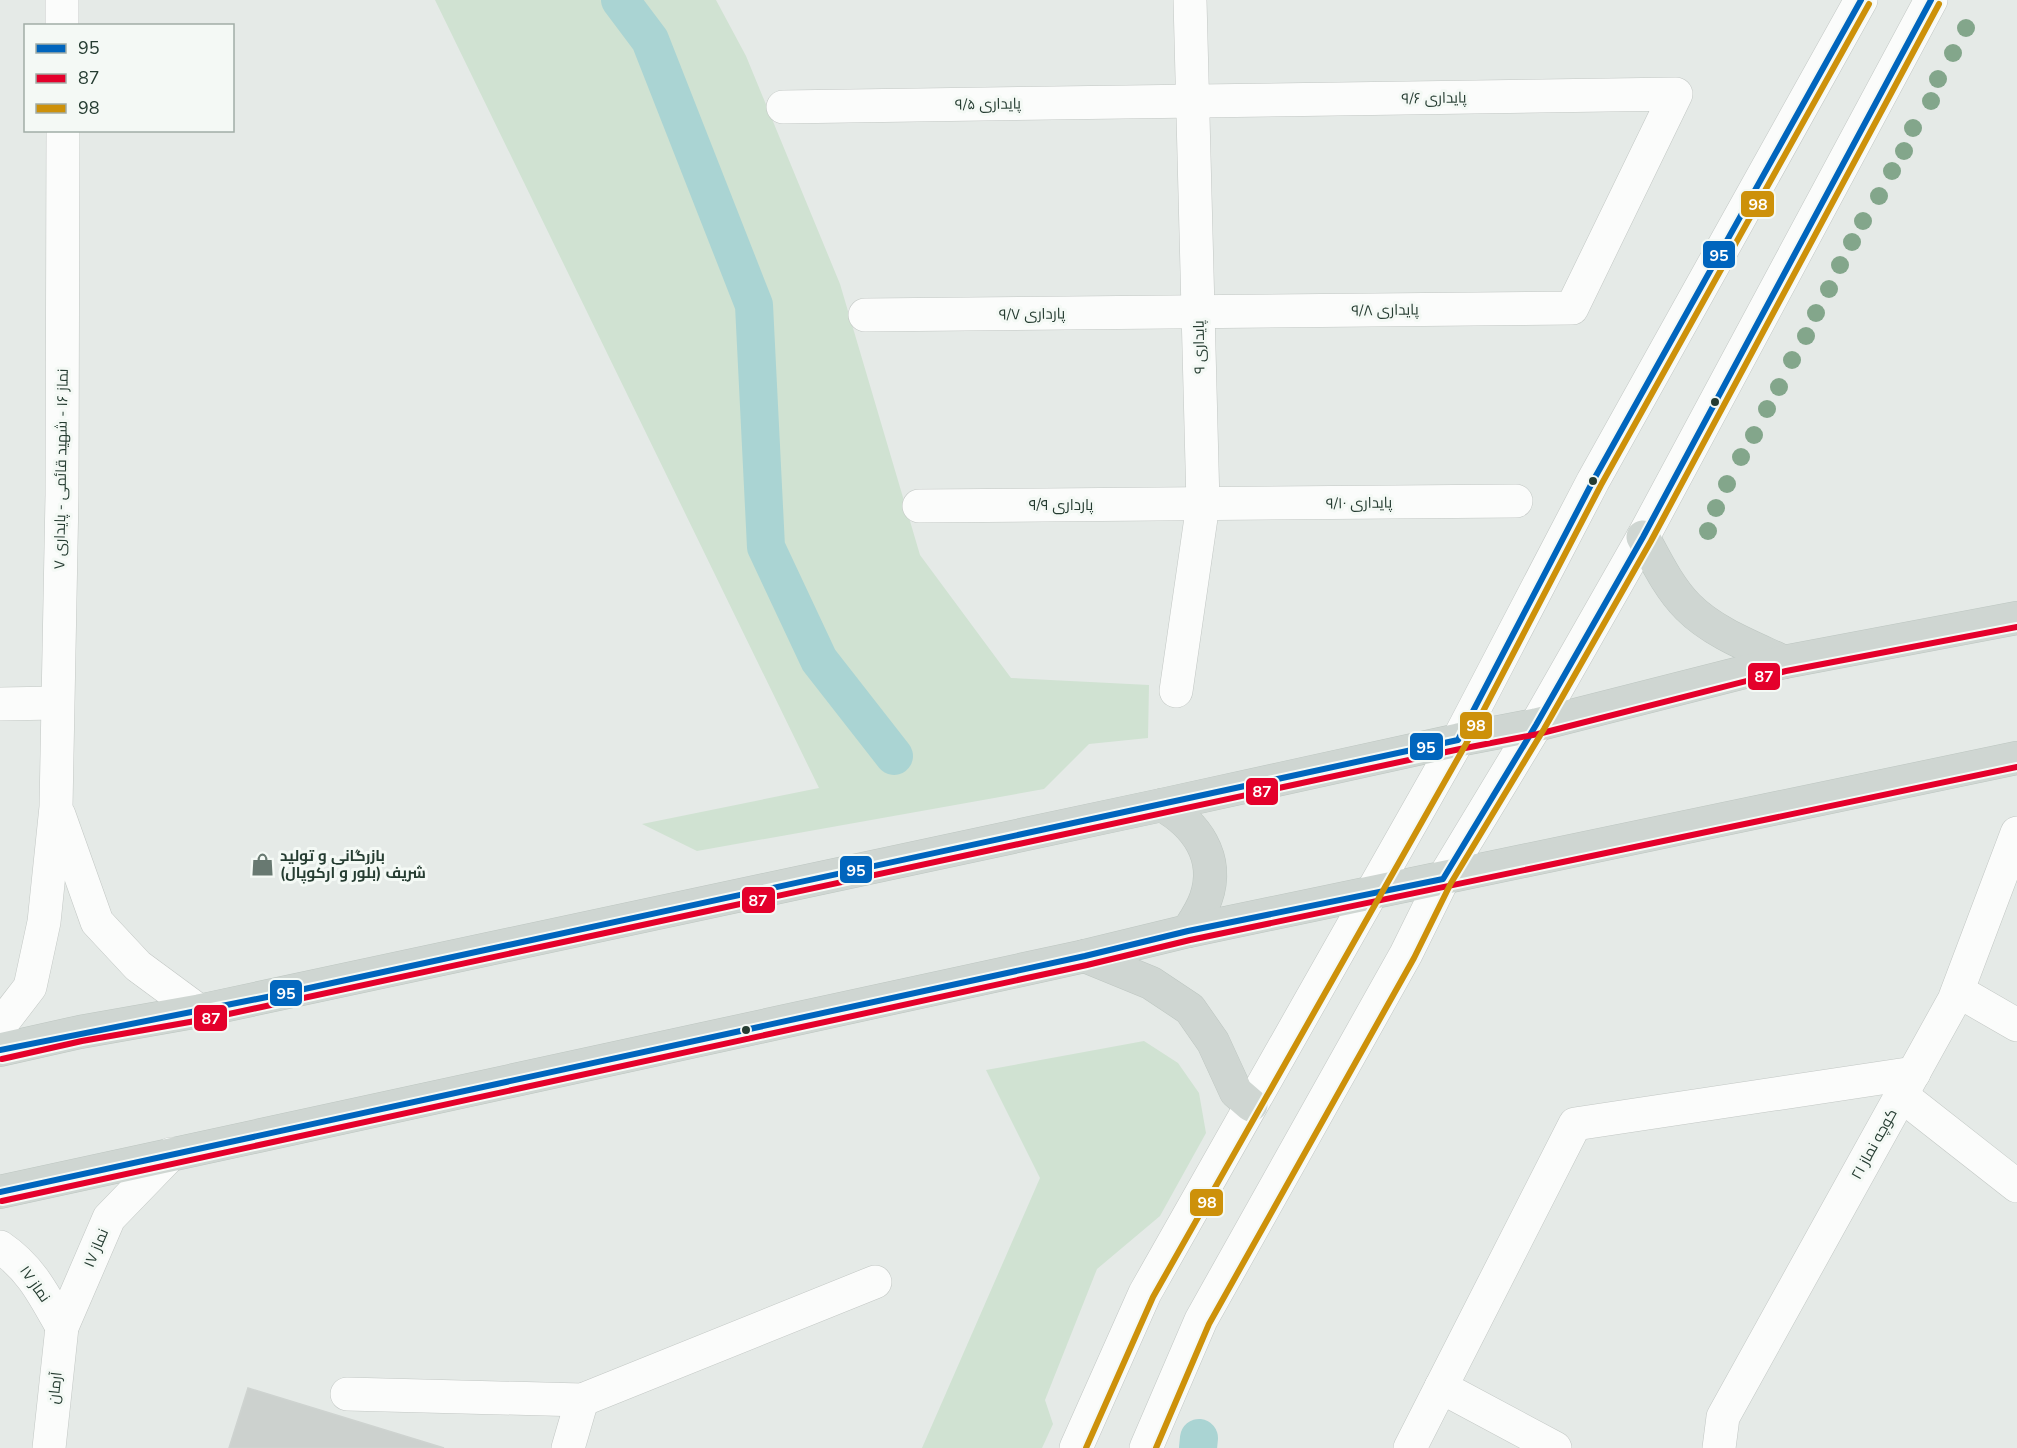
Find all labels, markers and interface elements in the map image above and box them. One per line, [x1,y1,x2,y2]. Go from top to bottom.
legend [24,24,234,132]
text: 95 [78,36,100,60]
text: 87 [78,66,100,90]
street label: پایداری ۹/۶ [1401,87,1467,109]
street label: پایداری ۹/۵ [955,93,1021,115]
text: 98 [78,96,100,120]
line badge: 98 [1740,190,1775,218]
text: 98 [1748,194,1768,216]
line badge: 95 [1702,240,1736,269]
text: 95 [1709,245,1729,267]
street label: پایداری ۹/۸ [1351,299,1419,321]
street label: پارداری ۹/۷ [999,303,1065,325]
street label: پایداری ۹ [1189,320,1209,374]
street label: نماز ۱۶ - شهید قائمی - پایداری ۷ [49,368,73,570]
unlabelled marker [1709,396,1721,408]
unlabelled marker [1587,475,1599,487]
street label: پایداری ۹/۱۰ [1326,492,1392,514]
street label: پارداری ۹/۹ [1029,495,1093,515]
line badge: 87 [1747,662,1781,691]
text: 87 [1754,666,1774,688]
line badge: 98 [1459,711,1493,740]
text: 98 [1466,715,1486,737]
line badge: 95 [1409,732,1444,761]
text: 95 [1416,737,1436,759]
line badge: 87 [1245,777,1279,806]
text: 87 [1252,781,1272,803]
place label: بازرگانی و تولید شریف (بلور و ارکوپال) [280,846,426,884]
shop icon: بازرگانی و تولید شریف (بلور و ارکوپال) [249,852,275,878]
line badge: 95 [839,855,873,884]
text: 95 [846,860,866,882]
line badge: 87 [741,886,776,914]
text: 87 [748,890,768,912]
line badge: 95 [269,979,303,1007]
text: 95 [276,983,296,1005]
line badge: 87 [193,1004,228,1032]
text: 87 [201,1008,221,1030]
unlabelled marker [740,1024,752,1036]
street label: کوچه نماز ۲۱ [1846,1105,1902,1183]
line badge: 98 [1189,1188,1224,1217]
text: 98 [1197,1192,1217,1214]
street label: نماز ۱٧ [79,1226,113,1270]
street label: نماز ۱۷ [15,1262,55,1306]
street label: آرمان [43,1371,67,1405]

